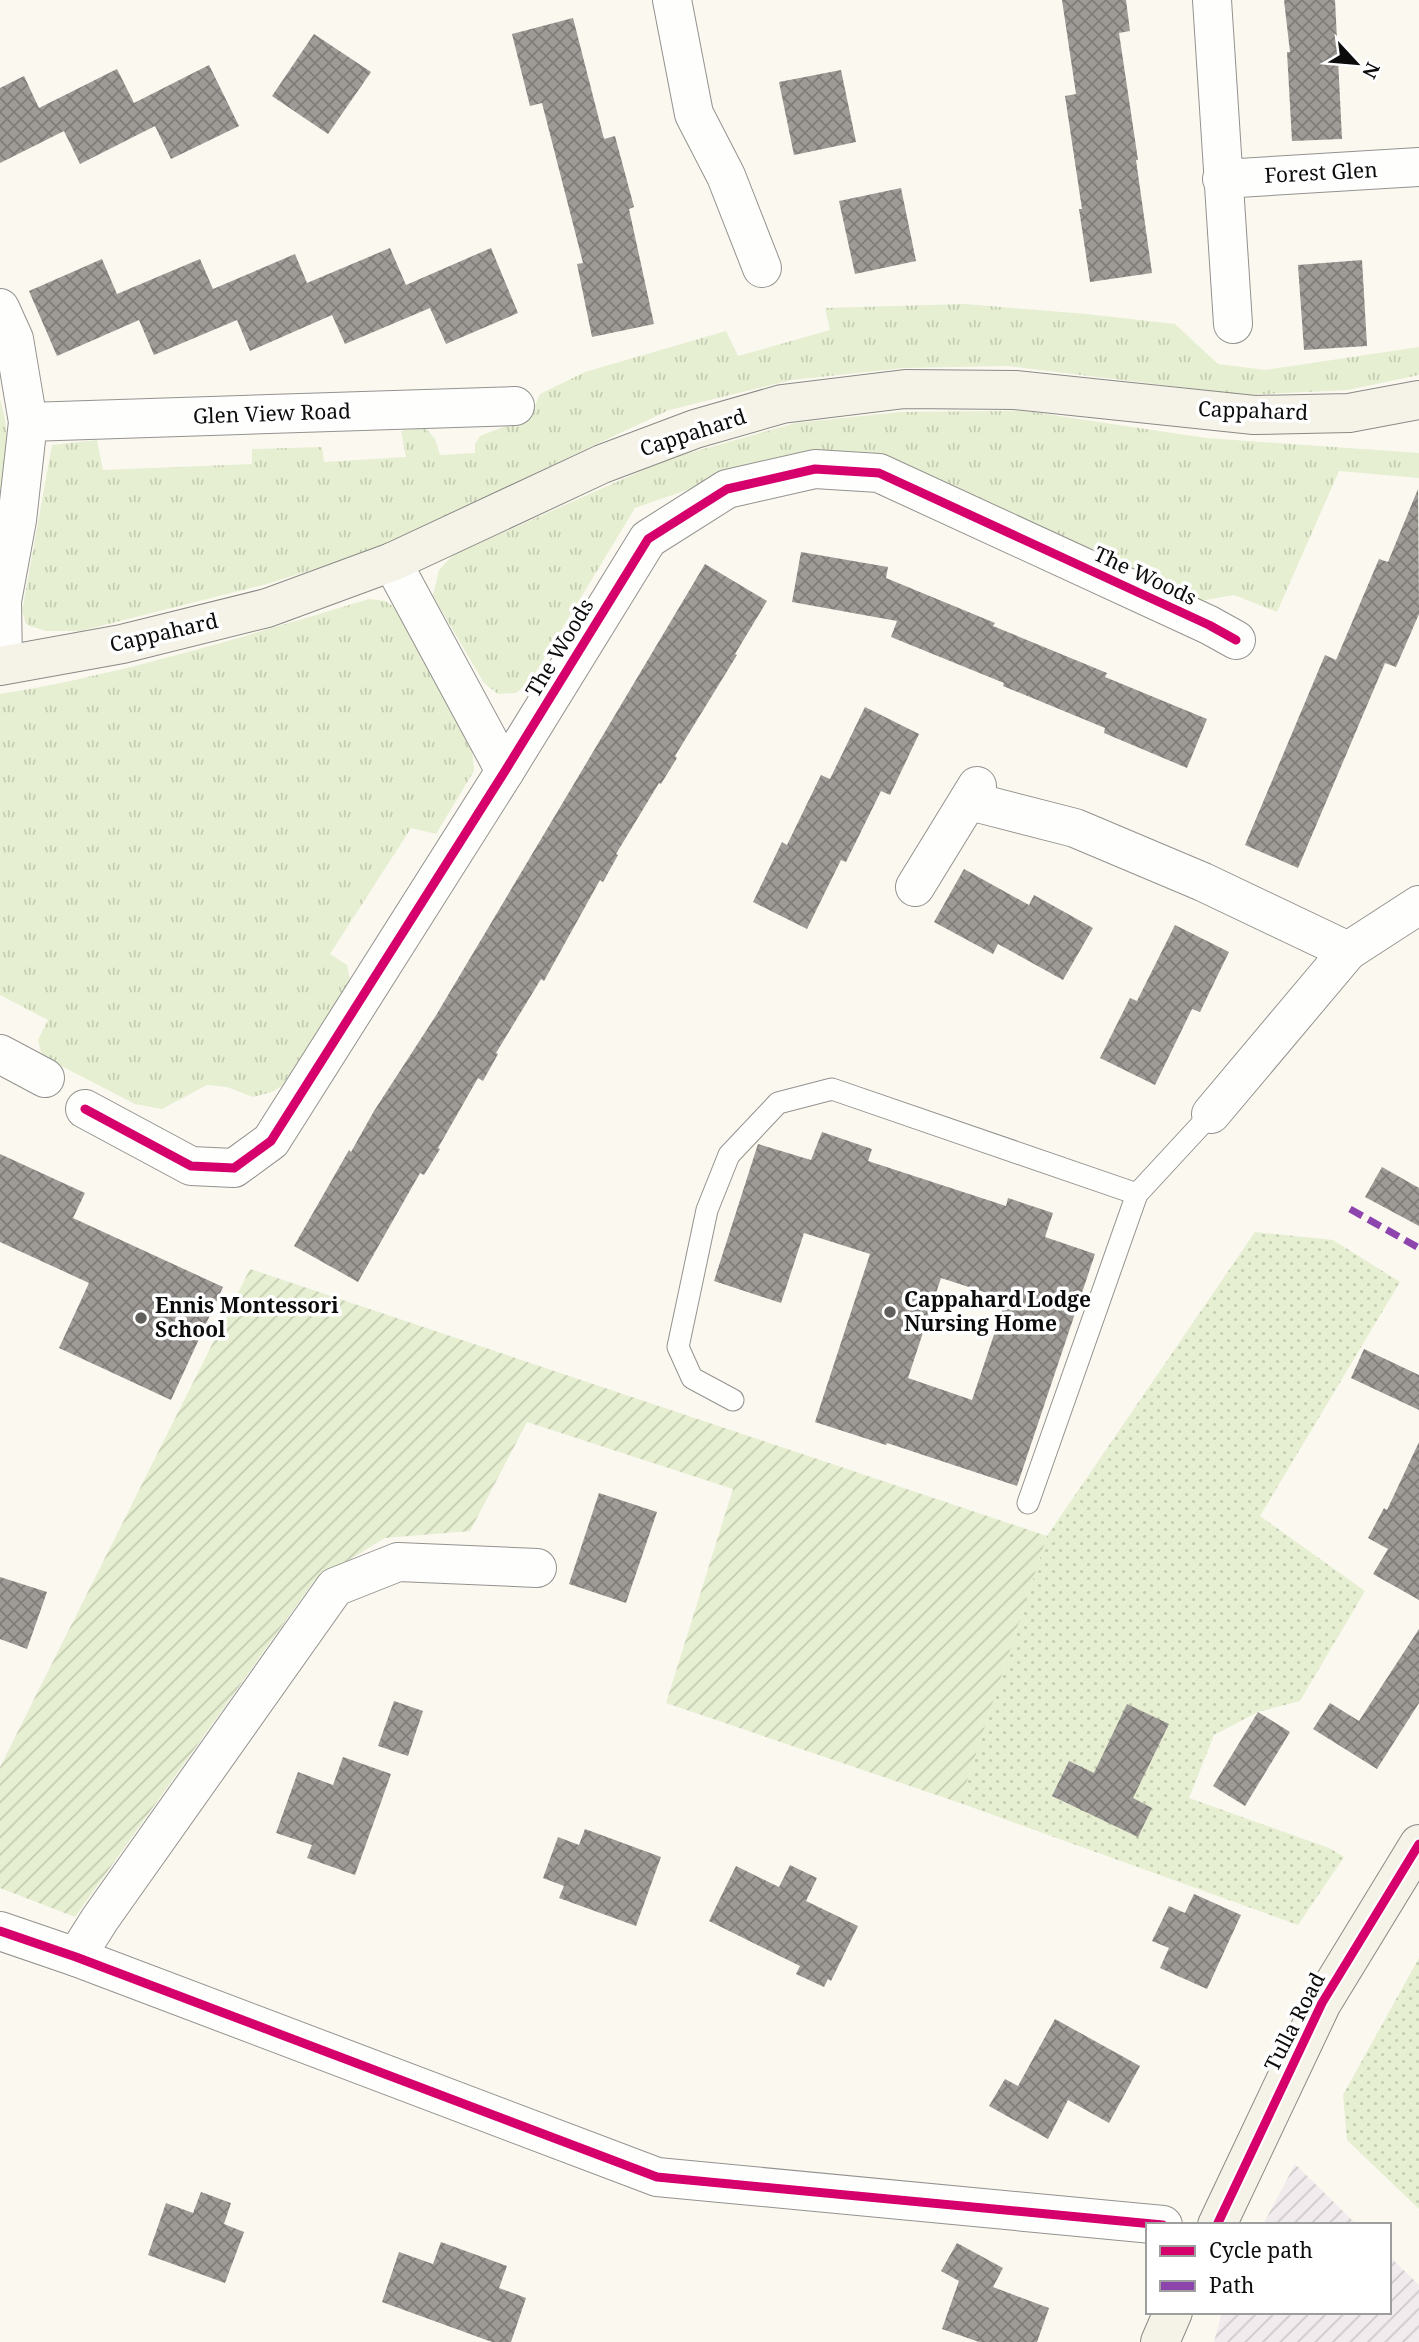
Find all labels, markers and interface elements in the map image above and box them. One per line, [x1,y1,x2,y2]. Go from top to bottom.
north arrow [1321,28,1391,98]
text: N [1356,58,1386,83]
street label: Forest Glen [1264,155,1378,189]
street label: Cappahard [1197,394,1309,426]
street label: Glen View Road [193,396,352,430]
street label: Cappahard [636,402,750,462]
street label: The Woods [1090,539,1201,611]
street label: The Woods [519,593,600,702]
street label: Cappahard [107,606,221,658]
place label: Cappahard Lodge Nursing Home [904,1285,1091,1337]
place label: Ennis Montessori School [155,1291,339,1343]
marker: Cappahard Lodge Nursing Home [882,1304,898,1320]
marker: Ennis Montessori School [133,1310,149,1326]
street label: Tulla Road [1257,1967,1331,2076]
legend [1146,2223,1391,2314]
text: Cycle path [1209,2236,1313,2264]
text: Path [1209,2271,1254,2299]

